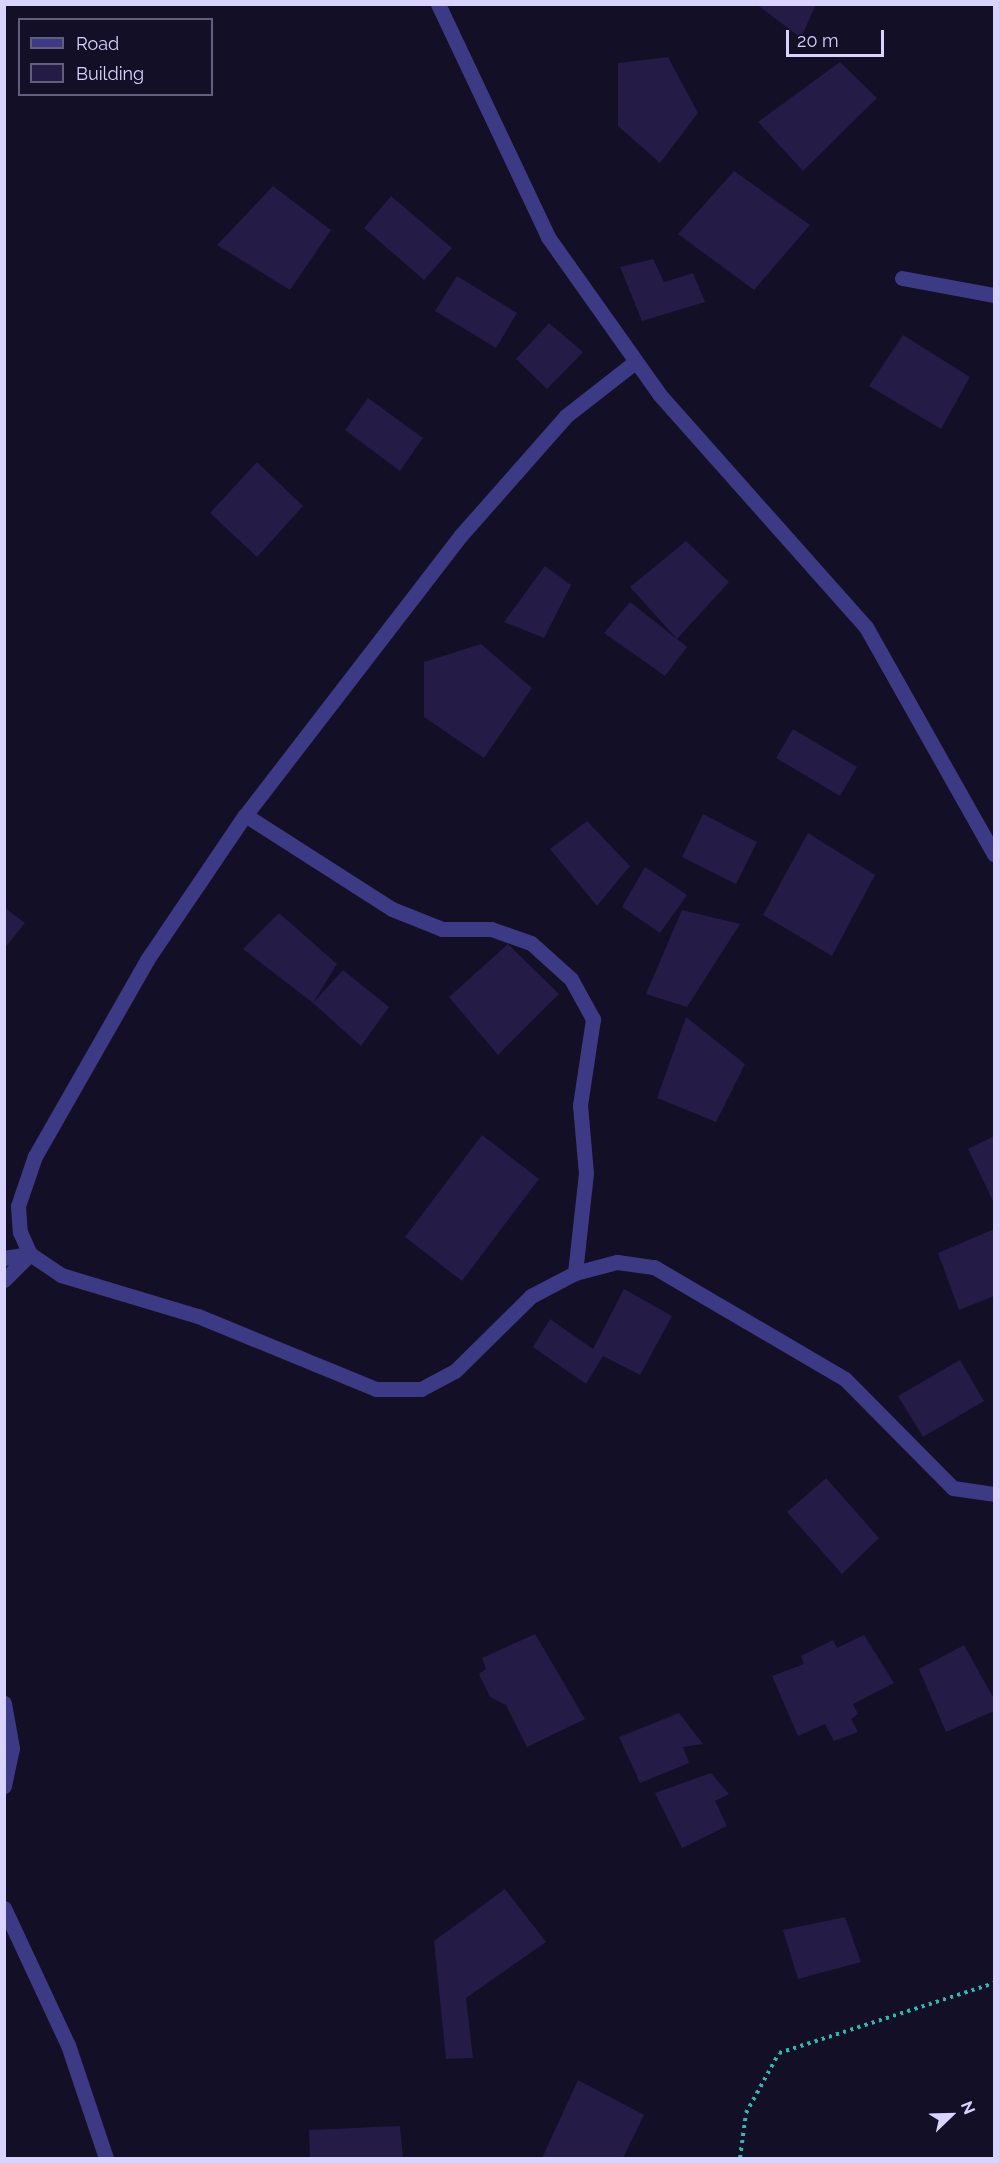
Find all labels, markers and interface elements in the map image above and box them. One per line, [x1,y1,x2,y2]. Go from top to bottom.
legend [18,18,213,96]
scale bar [789,18,886,56]
text: 20 m [797,30,839,51]
text: Road [76,33,119,54]
text: Building [76,63,144,84]
north arrow [921,2085,981,2145]
text: N [957,2098,979,2117]

